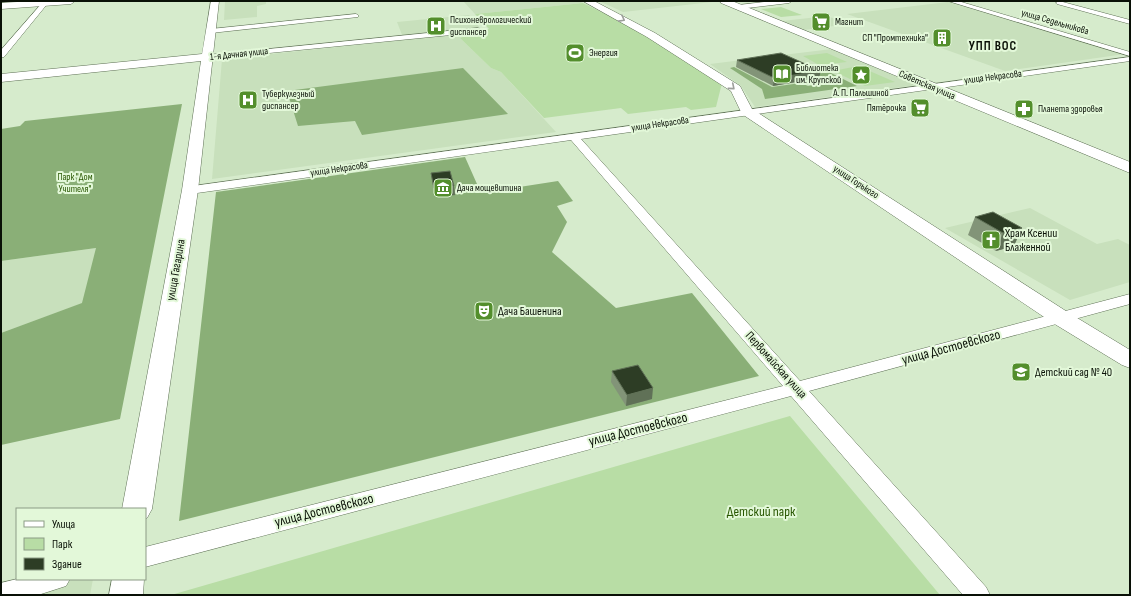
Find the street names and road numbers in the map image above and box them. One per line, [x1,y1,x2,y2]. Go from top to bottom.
street label: улица Седельникова [1020,7,1090,37]
street label: 1-я Дачная улица [209,45,269,63]
street label: улица Некрасова [963,67,1023,86]
street label: Советская улица [897,68,957,102]
street label: улица Некрасова [630,114,690,134]
street label: улица Некрасова [309,159,369,179]
street label: улица Горького [831,163,881,201]
street label: улица Гагарина [163,238,189,302]
street label: улица Достоевского [900,326,1002,368]
street label: Первомайская улица [742,328,810,402]
street label: улица Достоевского [587,408,689,450]
street label: улица Достоевского [273,489,375,531]

